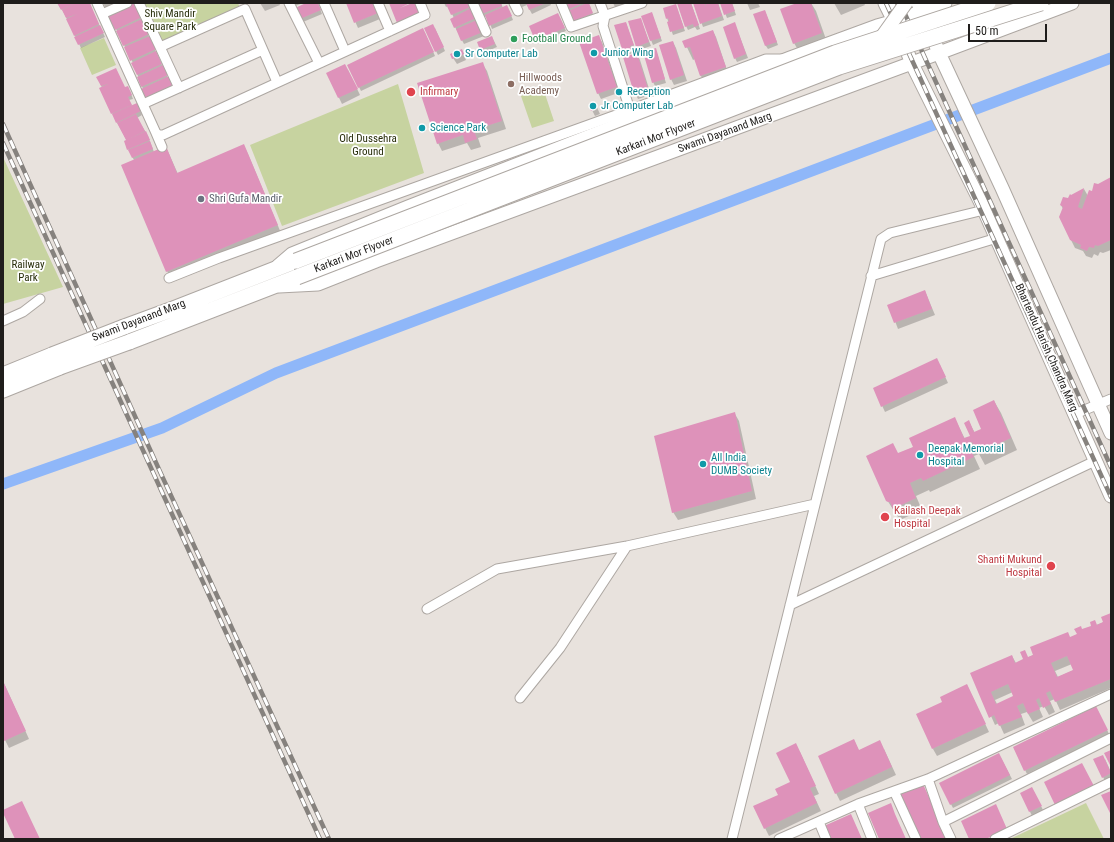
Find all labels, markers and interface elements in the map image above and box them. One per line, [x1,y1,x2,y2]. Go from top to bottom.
park label: Shiv Mandir Square Park [144,7,196,33]
scale bar [970,16,1049,42]
text: 50 m [975,24,999,38]
place label: Football Ground [522,32,591,46]
marker: Football Ground [509,34,519,44]
place label: Junior Wing [602,46,654,60]
place label: Sr Computer Lab [465,47,538,61]
marker: Junior Wing [589,48,599,58]
marker: Sr Computer Lab [452,49,462,59]
place label: Hillwoods Academy [519,71,562,97]
marker: Hillwoods Academy [506,79,516,89]
place label: Infirmary [420,85,458,99]
place label: Reception [627,85,670,99]
marker: Infirmary [405,86,417,98]
marker: Reception [614,87,624,97]
place label: Jr Computer Lab [601,99,673,113]
marker: Jr Computer Lab [588,101,598,111]
street label: Swami Dayanand Marg [676,110,774,156]
street label: Karkari Mor Flyover [614,117,698,159]
place label: Science Park [430,121,486,135]
marker: Science Park [417,123,427,133]
park label: Old Dussehra Ground [339,132,397,158]
place label: Shri Gufa Mandir [209,192,282,206]
marker: Shri Gufa Mandir [196,194,206,204]
street label: Karkari Mor Flyover [312,234,396,276]
park label: Railway Park [11,258,45,284]
street label: Bhartendu Harish Chandra Marg [1012,282,1080,414]
street label: Swami Dayanand Marg [90,297,188,345]
place label: Deepak Memorial Hospital [928,442,1004,468]
marker: Deepak Memorial Hospital [915,450,925,460]
place label: All India DUMB Society [711,451,772,477]
marker: All India DUMB Society [698,459,708,469]
place label: Kailash Deepak Hospital [894,504,961,530]
marker: Kailash Deepak Hospital [879,511,891,523]
place label: Shanti Mukund Hospital [977,553,1042,579]
marker: Shanti Mukund Hospital [1045,560,1057,572]

